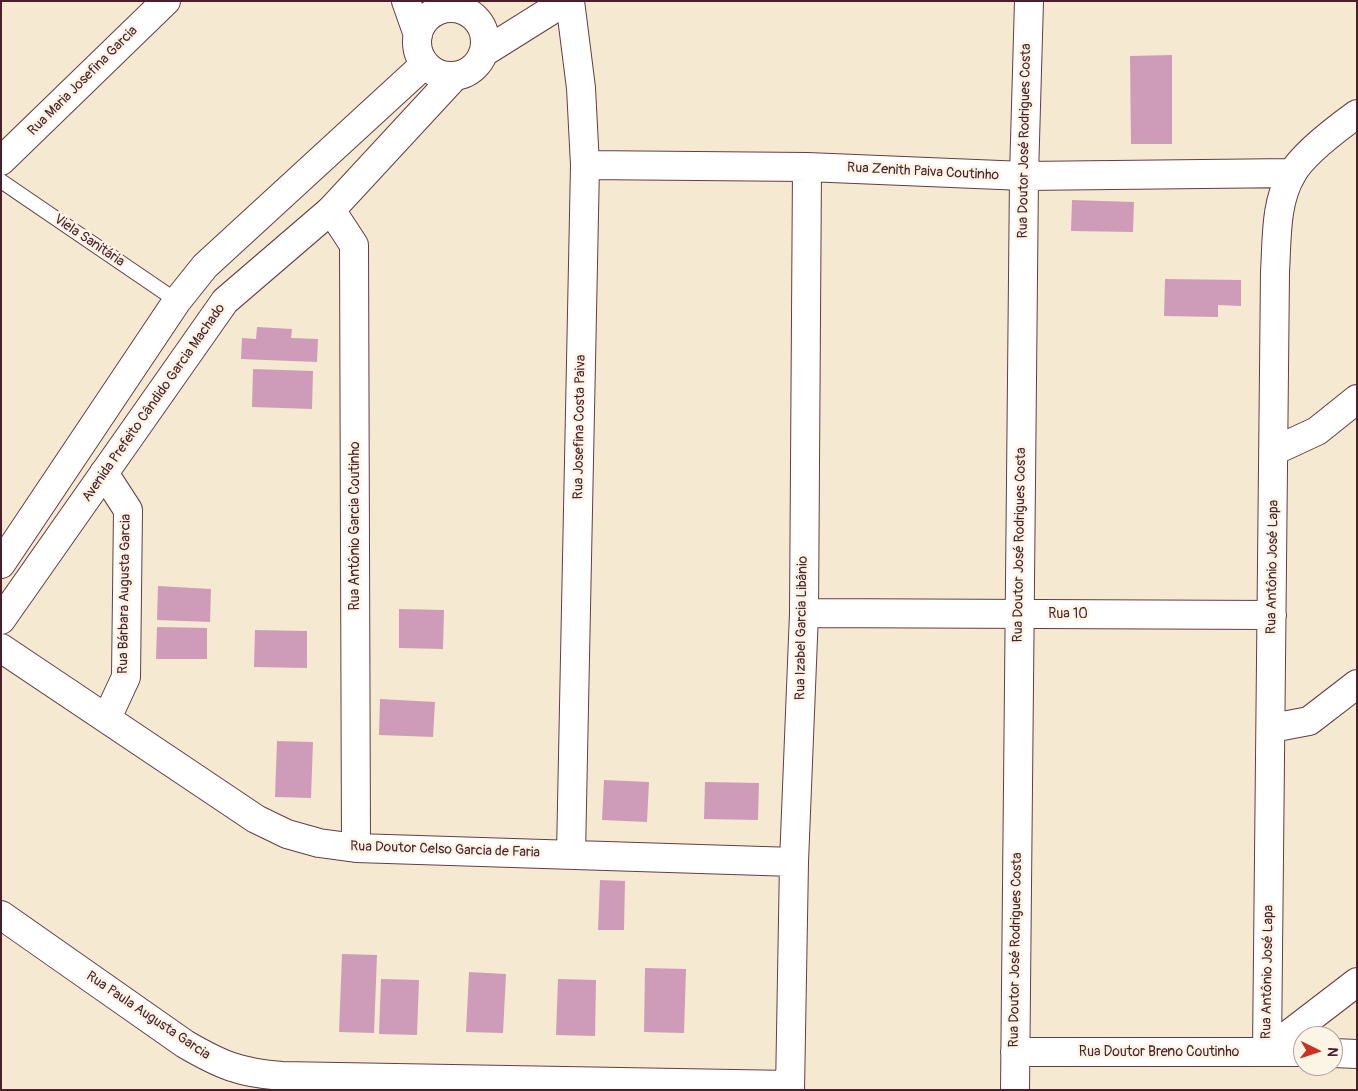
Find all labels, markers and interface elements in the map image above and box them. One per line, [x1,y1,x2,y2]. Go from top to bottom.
street label: Rua Maria Josefina Garcia [25,23,141,139]
street label: Rua Doutor José Rodrigues Costa [1015,43,1035,239]
street label: Rua Zenith Paiva Coutinho [847,160,999,184]
street label: Viela Sanitária [51,211,127,271]
street label: Avenida Prefeito Cândido Garcia Machado [79,301,229,505]
street label: Rua Josefina Costa Paiva [570,354,590,500]
street label: Rua Antônio Garcia Coutinho [347,442,363,610]
street label: Rua Doutor José Rodrigues Costa [1010,447,1030,643]
street label: Rua Antônio José Lapa [1263,500,1283,634]
street label: Rua Bárbara Augusta Garcia [115,514,135,674]
street label: Rua Izabel Garcia Libânio [792,556,812,700]
street label: Rua 10 [1048,606,1088,622]
street label: Rua Doutor Celso Garcia de Faria [350,838,540,862]
street label: Rua Doutor José Rodrigues Costa [1006,852,1026,1048]
street label: Rua Antônio José Lapa [1258,905,1278,1039]
street label: Rua Paula Augusta Garcia [83,968,213,1064]
north arrow [1293,1026,1343,1076]
street label: Rua Doutor Breno Coutinho [1079,1044,1239,1060]
text: N [1324,1047,1341,1057]

